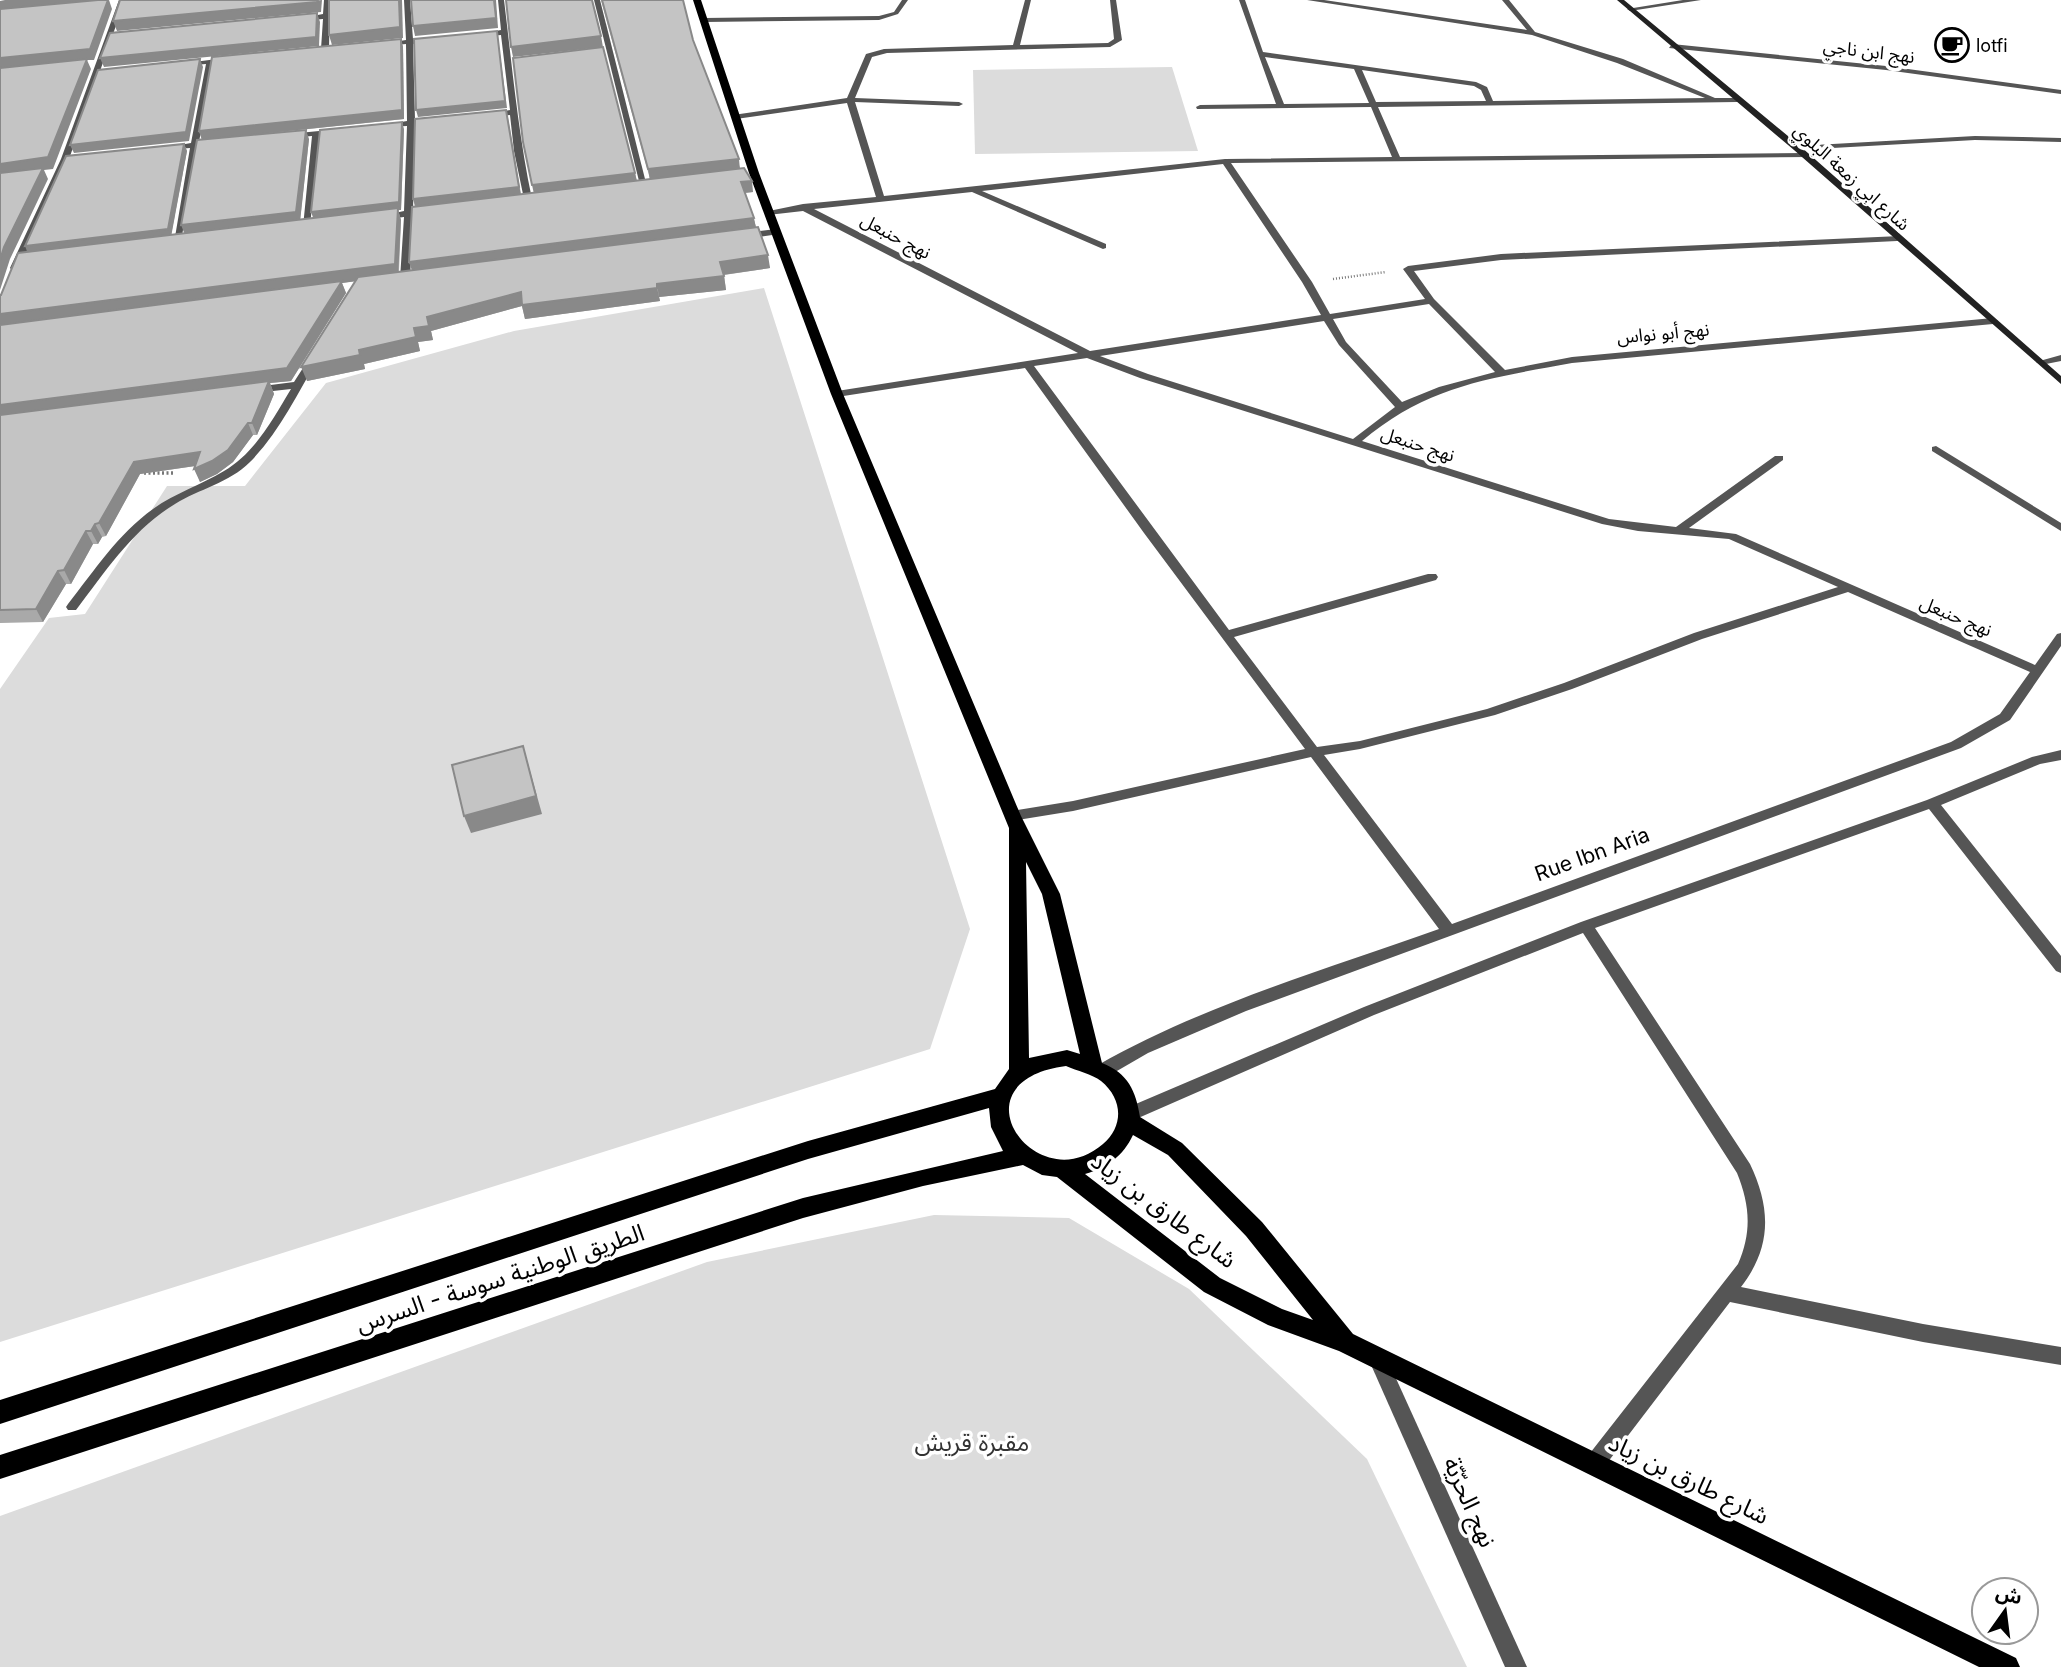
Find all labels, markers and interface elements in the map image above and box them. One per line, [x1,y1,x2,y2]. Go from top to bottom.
cafe icon: lotfi [1933,26,1971,64]
street label: نهج ابن ناجي [1822,35,1916,70]
place label: lotfi [1976,35,2008,56]
street label: شارع ابي زمعة البلوي [1787,119,1914,238]
street label: نهج حنبعل [856,209,935,266]
street label: نهج أبو نواس [1616,318,1710,350]
street label: نهج حنبعل [1378,422,1457,469]
street label: نهج حنبعل [1916,591,1995,643]
street label: Rue Ibn Aria [1531,822,1653,886]
street label: شارع طارق بن زياد [1084,1146,1242,1277]
street label: الطريق الوطنية سوسة - السرس [352,1218,648,1339]
park label: مقبرة قريش [915,1428,1029,1457]
street label: شارع طارق بن زياد [1603,1428,1774,1533]
street label: نهج الحرّيّة [1435,1452,1503,1553]
north arrow [1970,1576,2040,1646]
text: ش [1994,1581,2024,1609]

